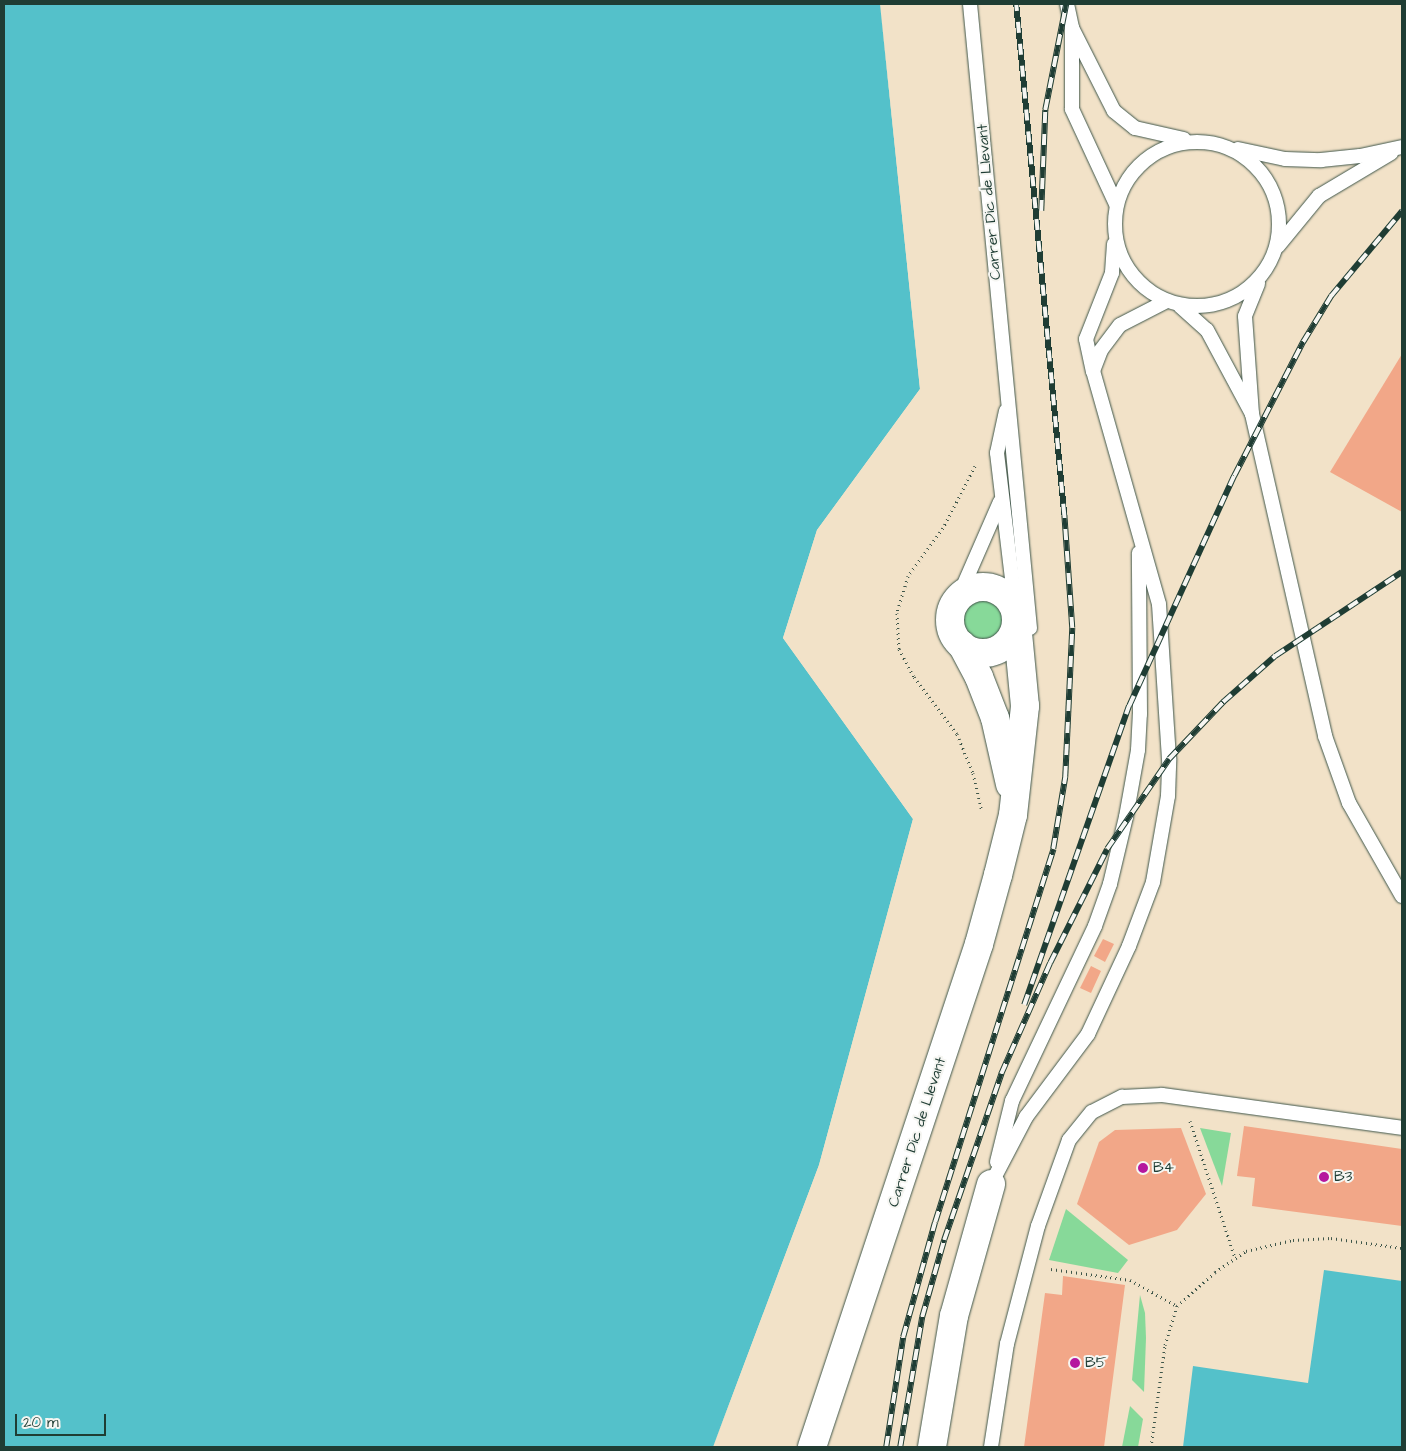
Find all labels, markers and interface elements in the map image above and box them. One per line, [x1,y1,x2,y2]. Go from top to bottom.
street label: Carrer Dic de Llevant [973,123,1005,281]
street label: Carrer Dic de Llevant [884,1055,950,1209]
place label: B4 [1153,1159,1174,1177]
marker: B4 [1137,1162,1149,1174]
place label: B3 [1334,1168,1352,1186]
marker: B3 [1318,1171,1330,1183]
place label: B5 [1085,1354,1106,1372]
marker: B5 [1069,1357,1081,1369]
scale bar [18,1404,109,1436]
text: 20 m [23,1412,59,1433]

